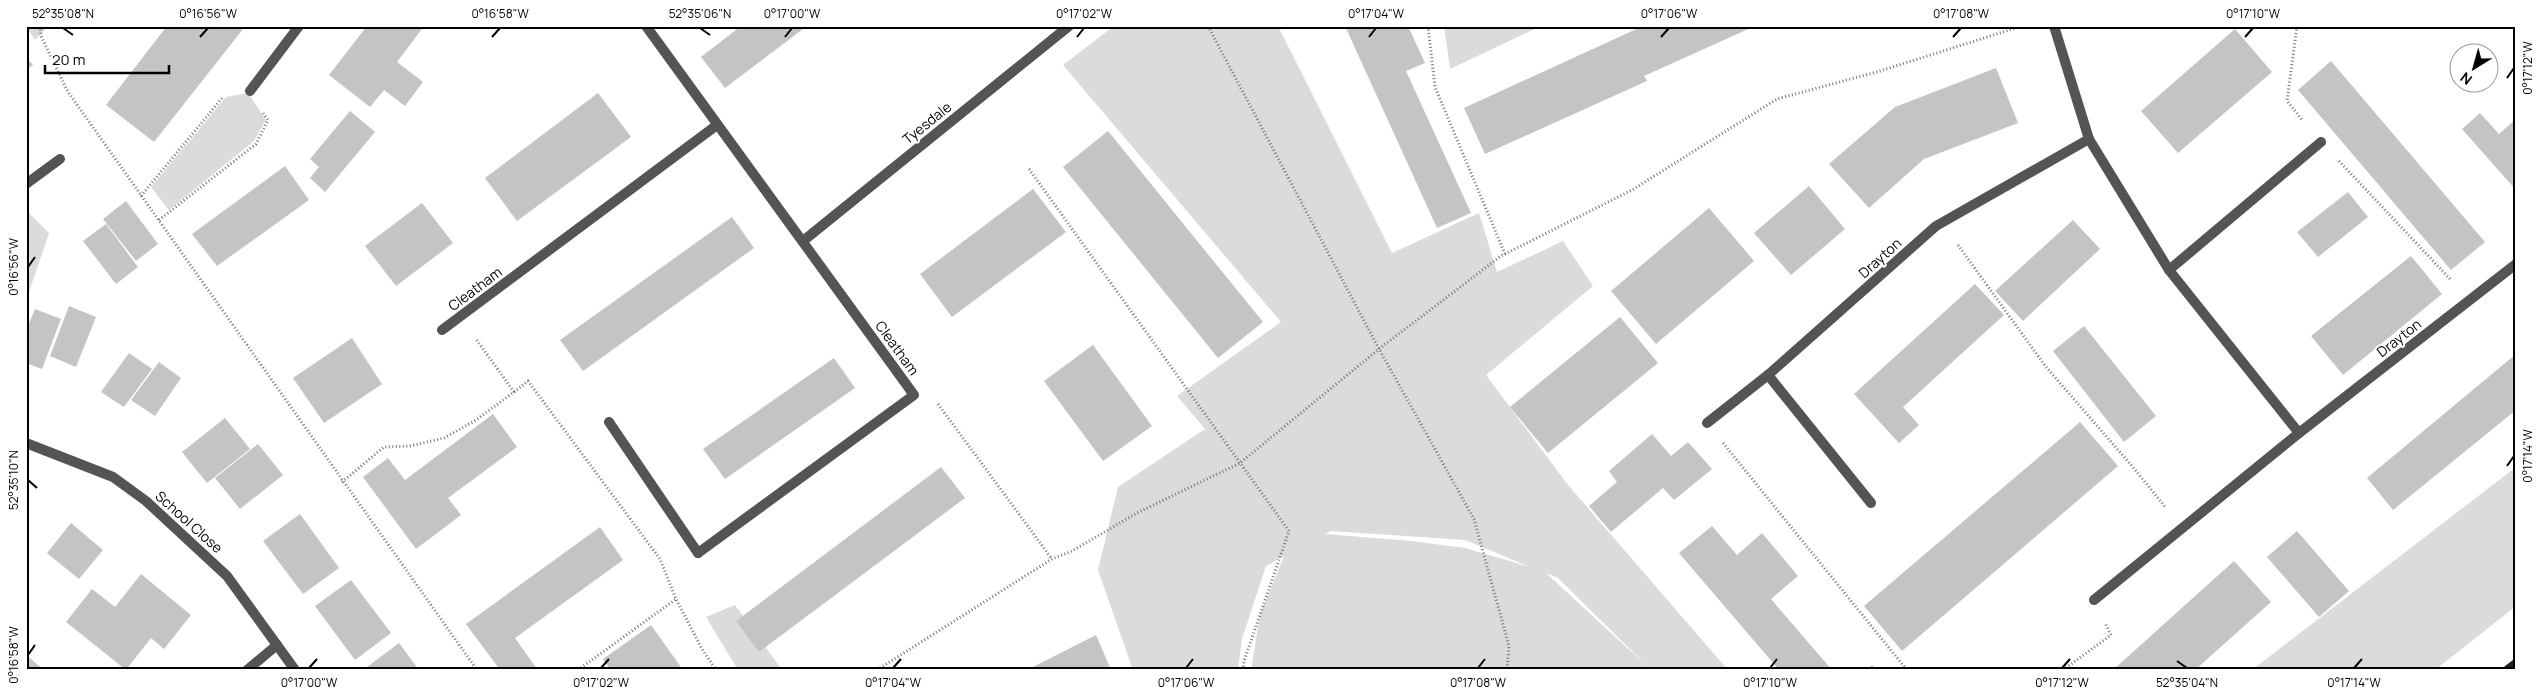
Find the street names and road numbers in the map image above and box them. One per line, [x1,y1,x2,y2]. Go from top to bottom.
street label: Tyesdale [898,97,955,148]
street label: Drayton [1854,233,1905,282]
street label: Cleatham [444,262,506,315]
street label: Drayton [2373,314,2425,361]
street label: Cleatham [871,317,924,379]
street label: School Close [152,486,227,557]

